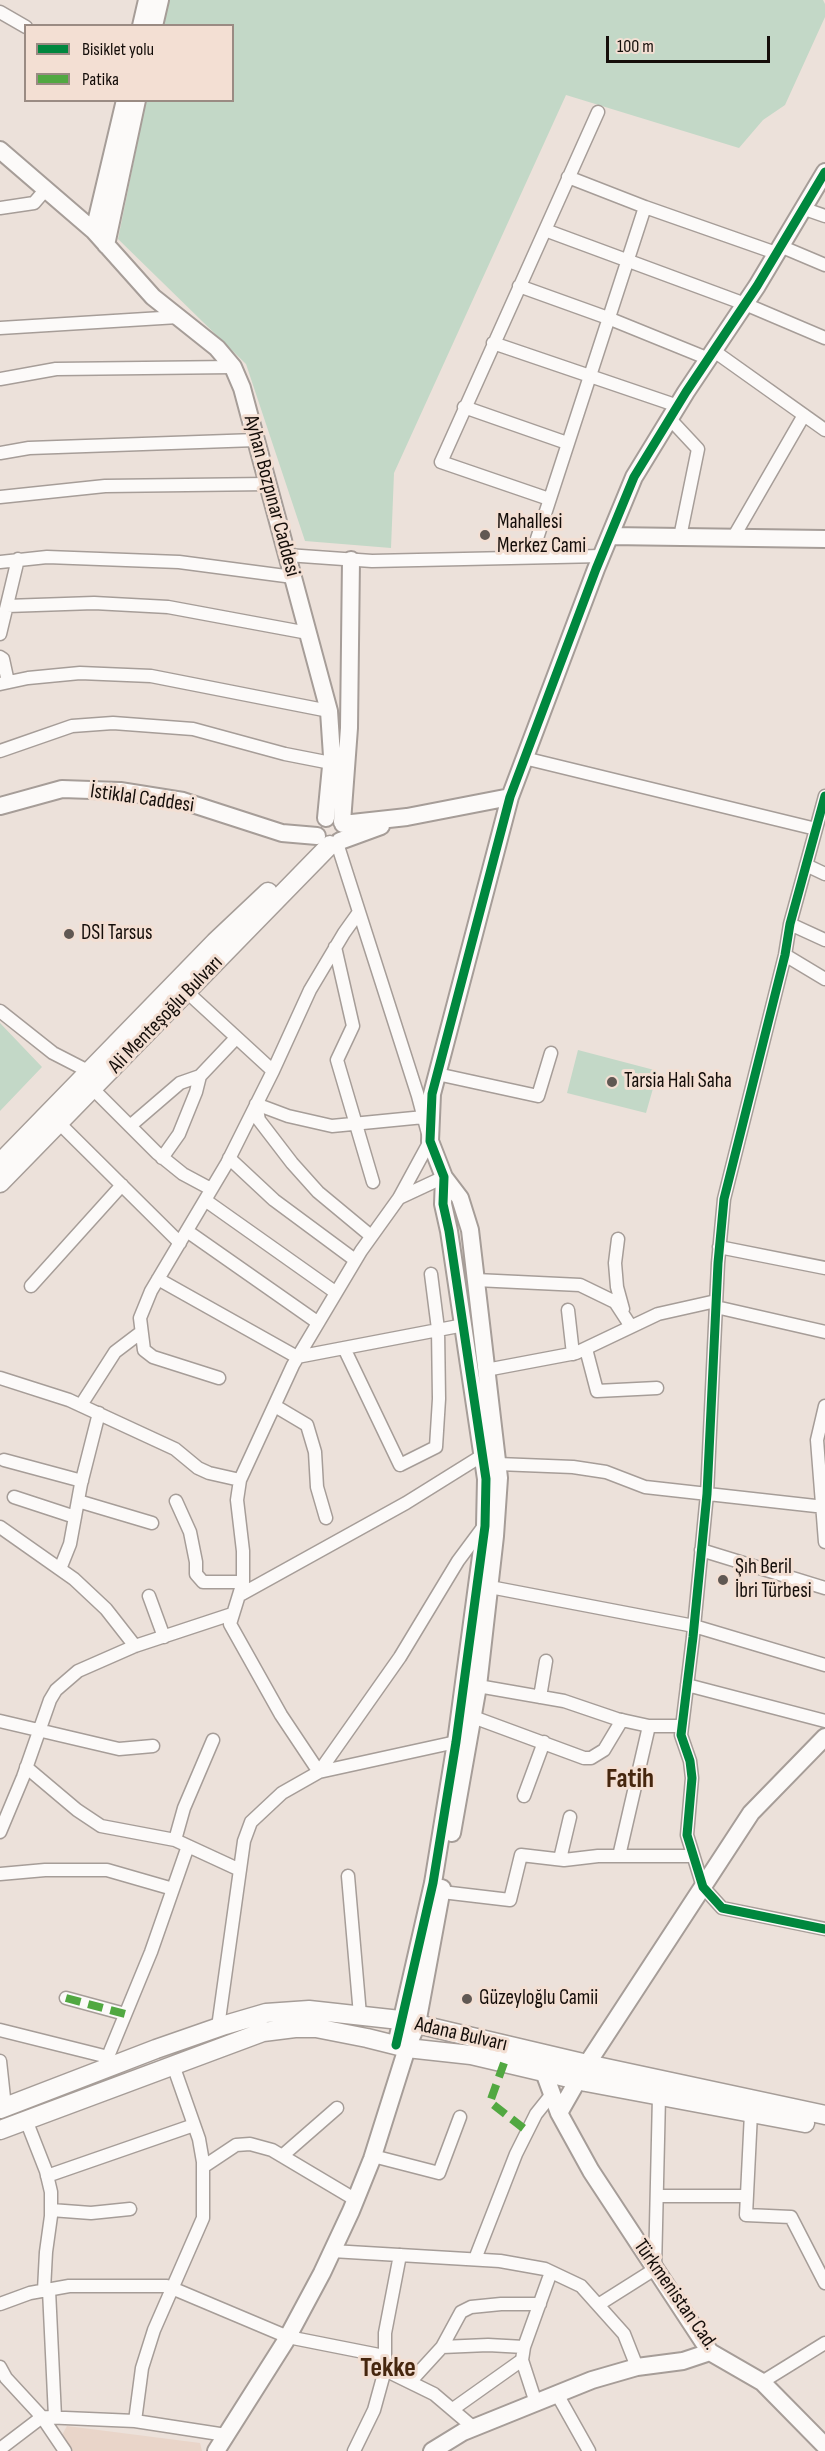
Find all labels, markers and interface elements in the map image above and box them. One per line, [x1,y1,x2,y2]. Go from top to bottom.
legend [24,24,234,102]
scale bar [609,24,772,62]
text: 100 m [617,36,654,57]
text: Bisiklet yolu [82,39,154,60]
text: Patika [82,69,119,90]
street label: Ayhan Bozpınar Caddesi [237,413,305,579]
place label: Mahallesi Merkez Cami [497,510,586,560]
marker: Mahallesi Merkez Cami [478,528,492,542]
street label: İstiklal Caddesi [88,779,196,819]
place label: DSI Tarsus [81,921,153,947]
marker: DSI Tarsus [62,927,76,941]
street label: Ali Menteşoğlu Bulvarı [103,951,229,1079]
place label: Tarsia Halı Saha [624,1069,732,1095]
marker: Tarsia Halı Saha [605,1075,619,1089]
place label: Şıh Beril İbri Türbesi [735,1555,812,1605]
marker: Şıh Beril İbri Türbesi [716,1573,730,1587]
district label: Fatih [606,1764,654,1796]
place label: Güzeyloğlu Camii [479,1986,598,2012]
marker: Güzeyloğlu Camii [460,1992,474,2006]
street label: Adana Bulvarı [412,2012,510,2058]
street label: Türkmenistan Cad. [628,2235,722,2355]
district label: Tekke [360,2353,416,2385]

